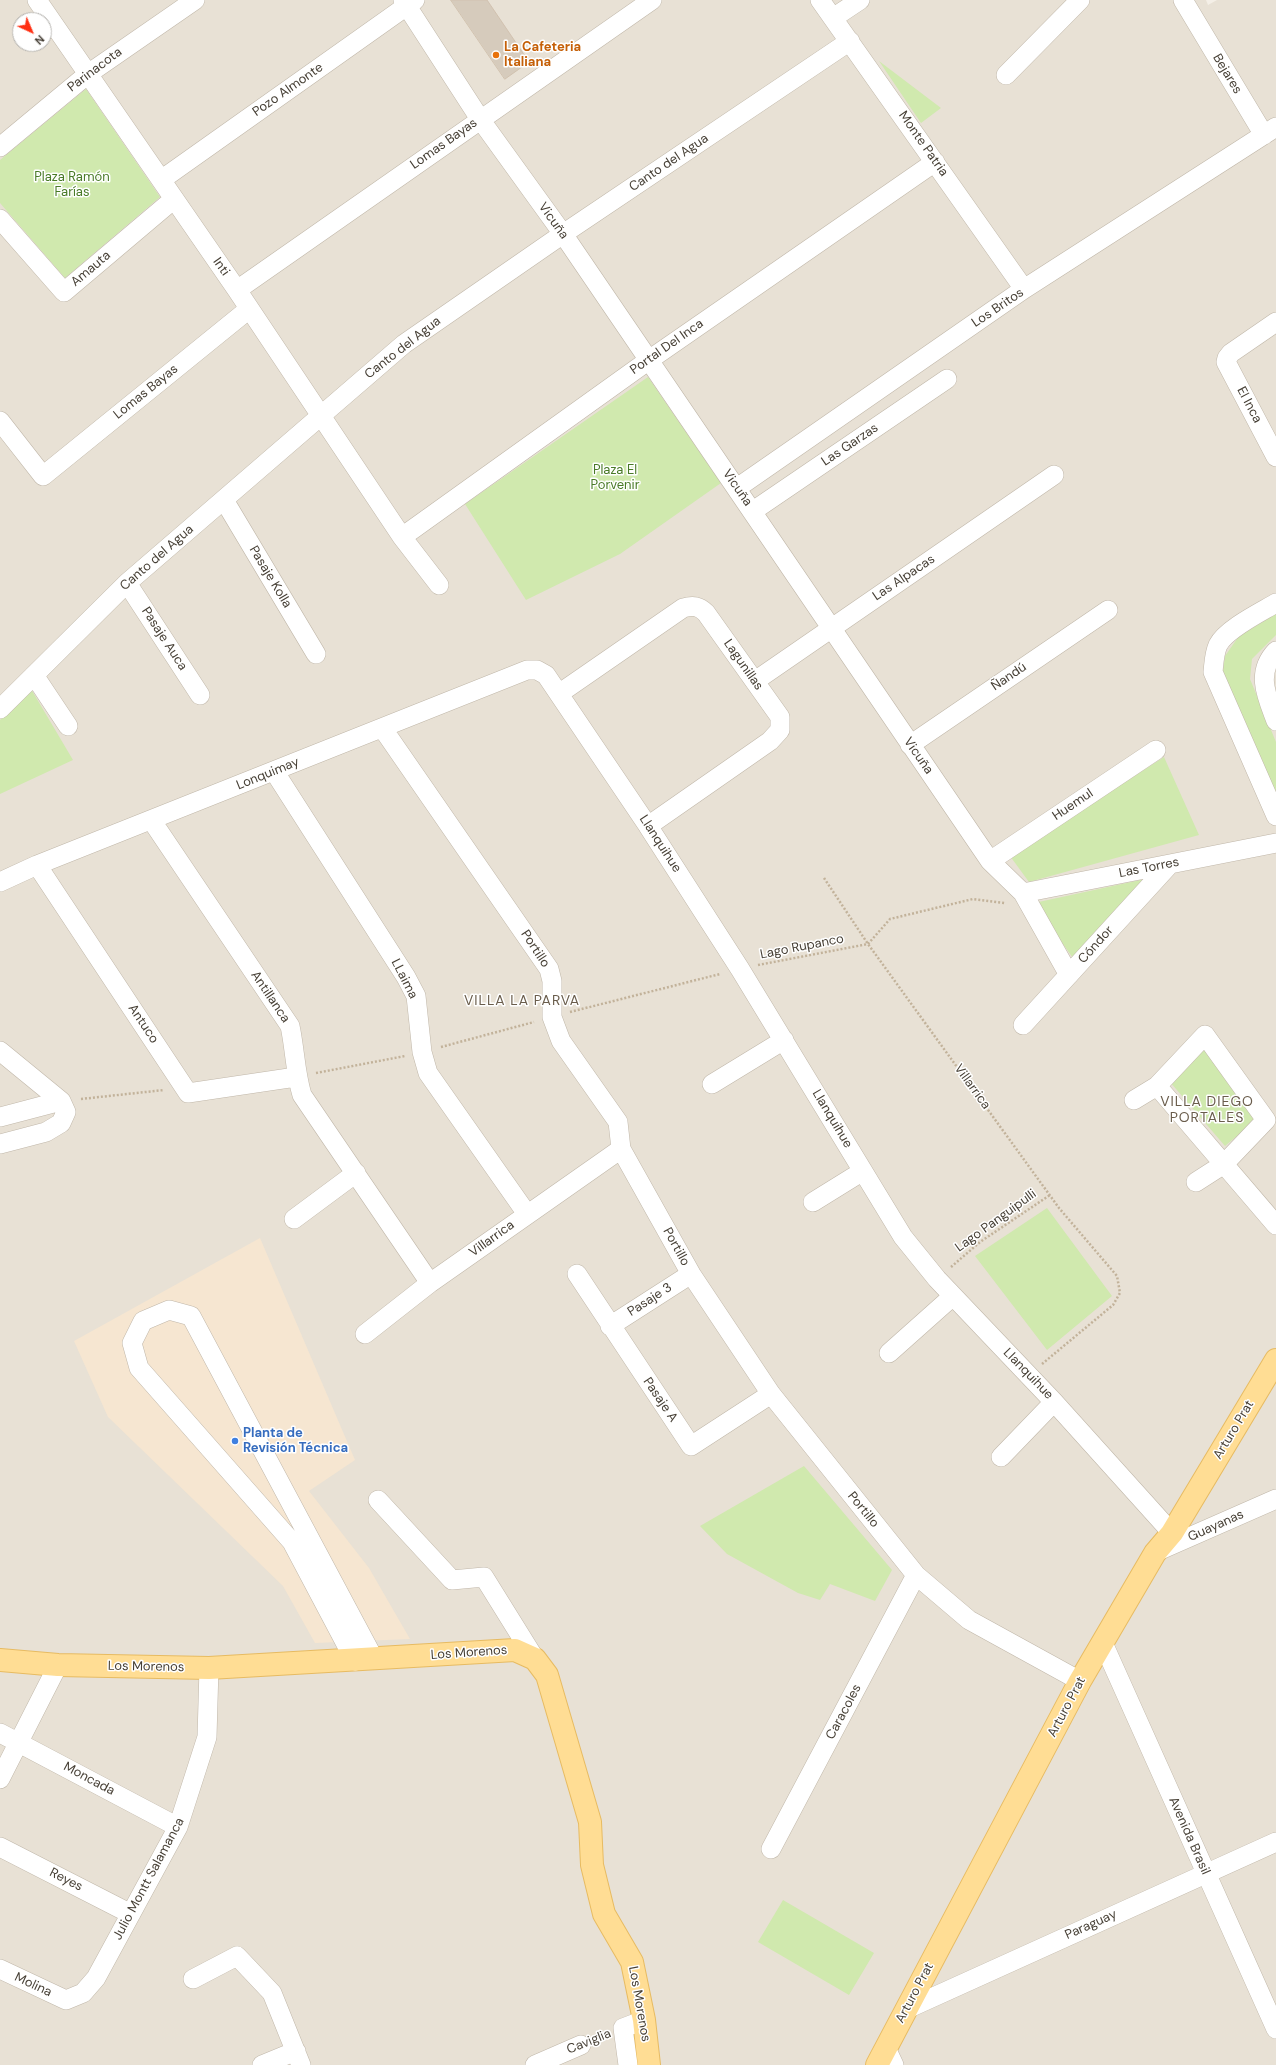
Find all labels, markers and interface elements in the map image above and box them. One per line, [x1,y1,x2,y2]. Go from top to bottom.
north arrow [12,12,52,52]
text: N [32,32,47,48]
place label: La Cafeteria Italiana [504,40,581,71]
street label: Parinacota [65,45,125,95]
marker: La Cafeteria Italiana [491,50,501,60]
street label: Bejares [1209,51,1245,97]
street label: Pozo Almonte [250,60,326,120]
street label: Monte Patria [895,108,951,180]
street label: Lomas Bayas [408,115,480,173]
street label: Canto del Agua [626,131,712,195]
park label: Plaza Ramón Farías [34,170,110,201]
street label: Vicuña [535,200,571,242]
street label: Amauta [68,248,114,290]
street label: Inti [209,255,233,279]
street label: Los Britos [969,285,1027,331]
street label: Canto del Agua [362,313,444,383]
street label: Portal Del Inca [627,316,707,378]
street label: Lomas Bayas [111,361,181,423]
street label: El Inca [1233,384,1265,426]
street label: Las Garzas [819,420,881,470]
park label: Plaza El Porvenir [591,463,639,494]
street label: Vicuña [719,467,755,509]
street label: Canto del Agua [117,522,197,594]
street label: Pasaje Kolla [245,543,295,611]
street label: Las Alpacas [870,551,938,605]
street label: Pasaje Auca [138,604,190,674]
street label: Lagunillas [720,637,766,693]
street label: Ñandú [988,660,1030,694]
street label: Vicuña [900,735,936,777]
street label: Lonquimay [234,754,302,794]
street label: Huemul [1050,786,1096,824]
street label: Llanquihue [636,812,684,876]
street label: Las Torres [1118,855,1180,881]
street label: Cóndor [1075,923,1117,967]
street label: Portillo [517,927,553,971]
street label: Lago Rupanco [759,931,845,963]
street label: LLaima [387,957,421,1001]
street label: Antillanca [247,968,293,1026]
district label: VILLA LA PARVA [464,993,580,1009]
street label: Antuco [124,1001,162,1047]
street label: Villarrica [950,1061,994,1113]
street label: Llanquihue [808,1087,856,1151]
district label: VILLA DIEGO PORTALES [1160,1094,1254,1126]
street label: Lago Panguipulli [953,1186,1039,1256]
street label: Villarrica [466,1217,518,1261]
street label: Portillo [659,1225,693,1269]
street label: Pasaje 3 [625,1280,675,1320]
street label: Llanquihue [1000,1345,1056,1403]
street label: Pasaje A [639,1375,681,1425]
street label: Arturo Prat [1210,1398,1258,1462]
place label: Planta de Revisión Técnica [243,1426,348,1457]
marker: Planta de Revisión Técnica [230,1436,240,1446]
street label: Portillo [844,1489,882,1531]
street label: Guayanas [1186,1507,1246,1545]
street label: Los Morenos [430,1643,508,1663]
street label: Los Morenos [108,1659,184,1675]
street label: Arturo Prat [1045,1674,1089,1740]
street label: Caracoles [823,1682,865,1742]
street label: Moncada [61,1759,117,1799]
street label: Avenida Brasil [1165,1795,1213,1877]
street label: Julio Montt Salamanca [110,1815,188,1943]
street label: Reyes [47,1865,85,1895]
street label: Paraguay [1063,1907,1119,1943]
street label: Arturo Prat [893,1960,937,2026]
street label: Los Morenos [625,1965,653,2043]
street label: Molina [12,1970,54,2000]
street label: Caviglia [565,2026,613,2058]

